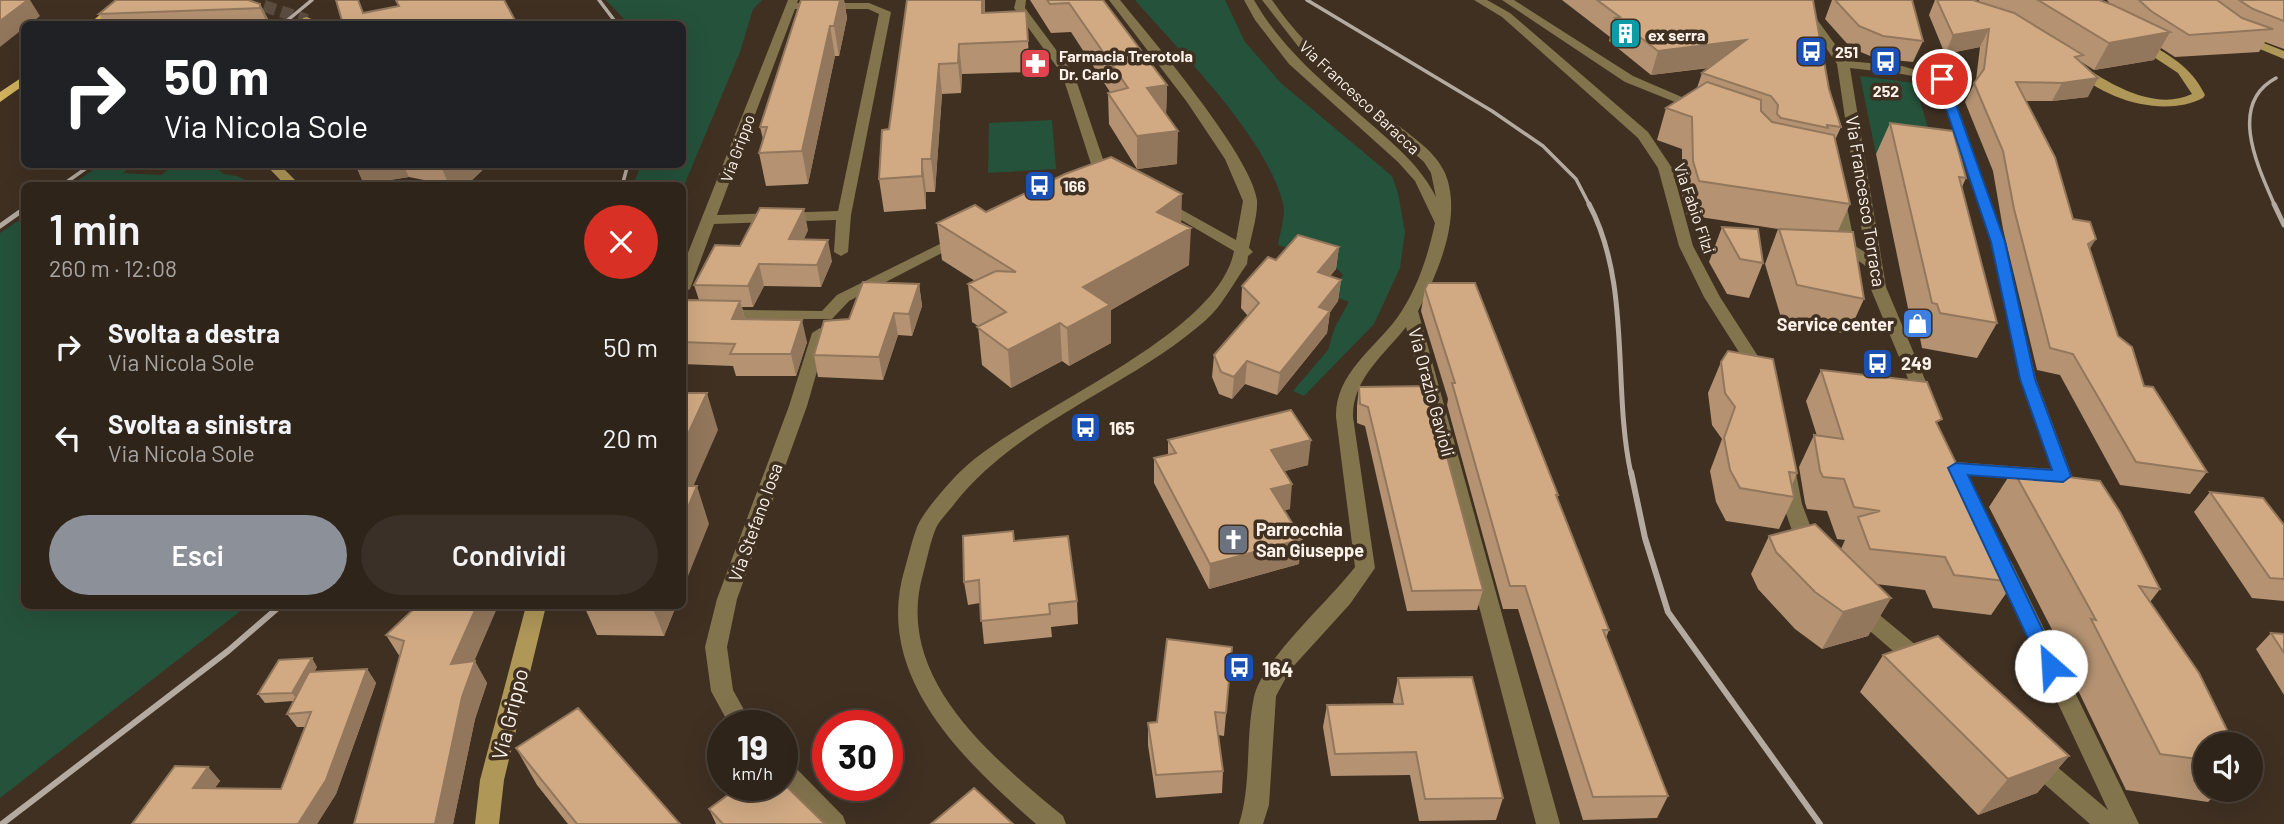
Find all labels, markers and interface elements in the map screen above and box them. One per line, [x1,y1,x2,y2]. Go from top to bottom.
building icon: ex serra [1608,17,1642,51]
place label: ex serra [1648,25,1706,44]
bus stop icon: 251 [1795,34,1829,68]
street label: Via Francesco Baracca [1296,36,1424,158]
place label: 251 [1835,42,1858,61]
bus stop icon: 252 [1869,44,1903,78]
text: 50 m [164,46,269,105]
place label: Farmacia Trerotola Dr. Carlo [1059,46,1193,83]
pharmacy icon: Farmacia Trerotola Dr. Carlo [1019,47,1053,81]
icon: right [49,49,140,140]
pin [1912,49,1972,109]
icon: arrive [1923,60,1961,98]
place label: 252 [1873,81,1899,100]
text: Via Nicola Sole [164,106,368,144]
street label: Via Grippo [716,111,758,185]
street label: Via Francesco Torraca [1842,114,1890,288]
street label: Via Fabio Filzi [1671,160,1719,256]
bus stop icon: 166 [1023,168,1057,202]
place label: 166 [1063,176,1086,195]
text: 1 min [49,203,141,253]
button: close [584,205,658,279]
text: 260 m · 12:08 [49,254,177,282]
shop icon: Service center [1900,307,1934,341]
place label: Service center [1777,313,1894,335]
text: Svolta a destra [108,317,280,348]
street label: Via Orazio Gavioli [1404,325,1460,459]
icon: right [49,328,87,366]
text: 50 m [603,331,658,362]
bus stop icon: 249 [1861,346,1895,380]
text: Via Nicola Sole [108,348,255,376]
place label: 249 [1901,352,1932,374]
text: Svolta a sinistra [108,408,292,439]
bus stop icon: 165 [1069,411,1103,445]
place label: 165 [1109,417,1135,439]
icon: left [49,419,87,457]
text: 20 m [603,422,658,453]
text: Via Nicola Sole [108,439,255,467]
street label: Via Stefano Iosa [723,460,787,584]
button: Esci [49,515,347,595]
button: Condividi [361,515,658,595]
place label: Parrocchia San Giuseppe [1256,518,1364,561]
church icon: Parrocchia San Giuseppe [1216,522,1250,556]
position arrow [2014,629,2088,703]
bus stop icon: 164 [1222,651,1256,685]
place label: 164 [1262,656,1293,681]
street label: Via Grippo [486,666,532,762]
speed limit sign: 30 [812,710,903,801]
text: 19 [737,725,768,767]
map controls [2193,732,2263,802]
button: sound [2193,732,2263,802]
text: km/h [732,762,773,784]

